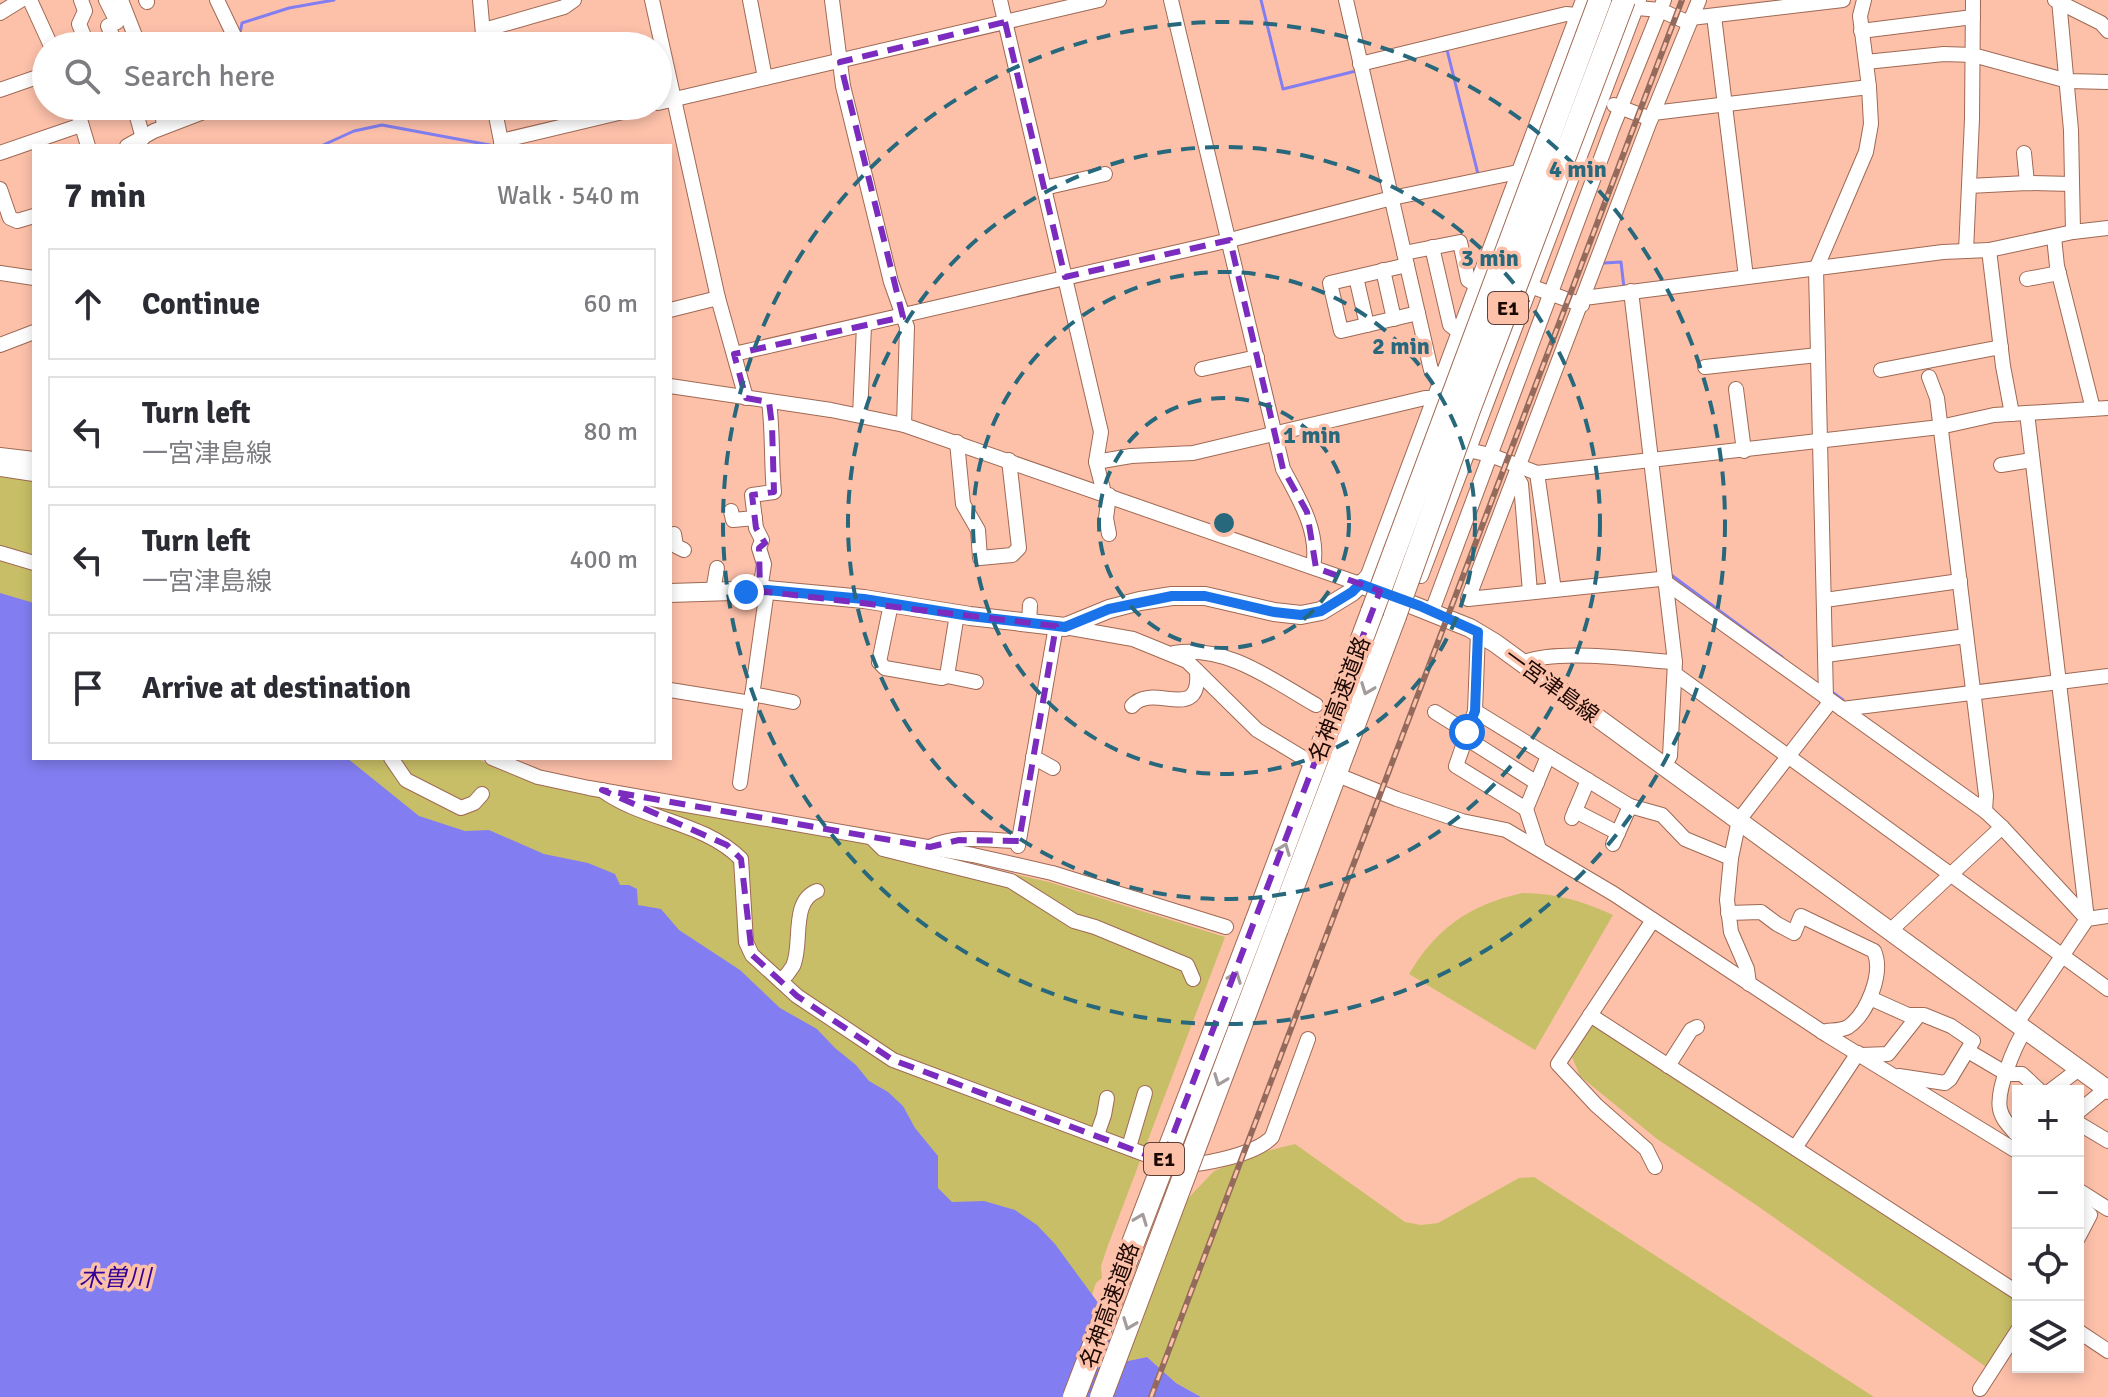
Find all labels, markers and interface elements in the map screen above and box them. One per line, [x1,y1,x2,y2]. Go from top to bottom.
search box [32,32,672,120]
icon: search [60,54,104,98]
text: Search here [124,58,275,95]
text: 4 min [1549,154,1607,184]
text: 7 min [64,175,146,217]
text: Walk · 540 m [497,180,640,212]
text: 3 min [1461,243,1519,273]
icon: ahead [66,282,110,326]
text: Continue [142,286,260,323]
text: 60 m [583,288,638,320]
road number: E1 [1488,292,1528,324]
text: 2 min [1372,331,1430,361]
text: Turn left [142,395,251,432]
icon: left [66,410,110,454]
text: 80 m [583,416,638,448]
text: 1 min [1283,420,1341,450]
text: 一宮津島線 [142,438,272,470]
centre of rings [1210,509,1238,537]
text: Turn left [142,523,251,560]
icon: left [66,538,110,582]
text: 400 m [569,544,638,576]
text: 一宮津島線 [142,566,272,598]
route end [728,574,764,610]
street label: 名神高速道路 [1303,633,1376,766]
street label: 一宮津島線 [1499,642,1604,729]
icon: arrive [66,666,110,710]
text: Arrive at destination [142,670,411,707]
one-way arrow [1361,681,1377,695]
route start [1449,714,1485,750]
one-way arrow [1274,842,1291,856]
one-way arrow [1225,971,1242,985]
one-way arrow [1213,1072,1230,1086]
map controls [2012,1085,2084,1373]
button: + [2012,1085,2084,1157]
road number: E1 [1144,1143,1184,1175]
button: − [2012,1157,2084,1229]
one-way arrow [1131,1213,1148,1227]
button: locate [2012,1229,2084,1301]
street label: 名神高速道路 [1074,1239,1145,1372]
water label: 木曽川 [79,1263,154,1293]
button: layers [2012,1301,2084,1373]
one-way arrow [1122,1316,1139,1330]

